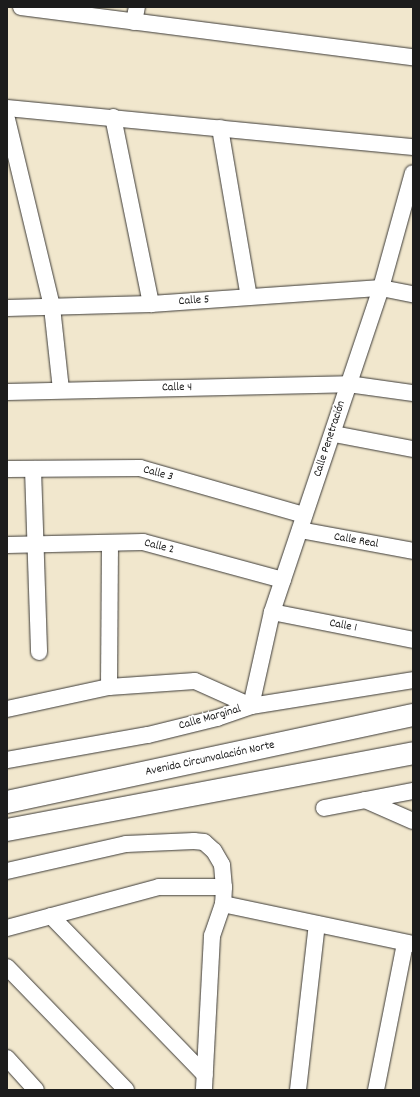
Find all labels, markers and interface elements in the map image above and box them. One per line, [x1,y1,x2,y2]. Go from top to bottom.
street label: Calle 5 [178,293,210,309]
street label: Calle 4 [162,381,192,395]
street label: Calle Penetración [311,399,349,479]
street label: Calle 3 [141,463,175,485]
street label: Calle Real [333,530,379,552]
street label: Calle 2 [142,536,176,558]
street label: Calle 1 [328,616,358,636]
street label: Calle Marginal [177,702,243,734]
street label: Avenida Circunvalación Norte [144,738,276,780]

